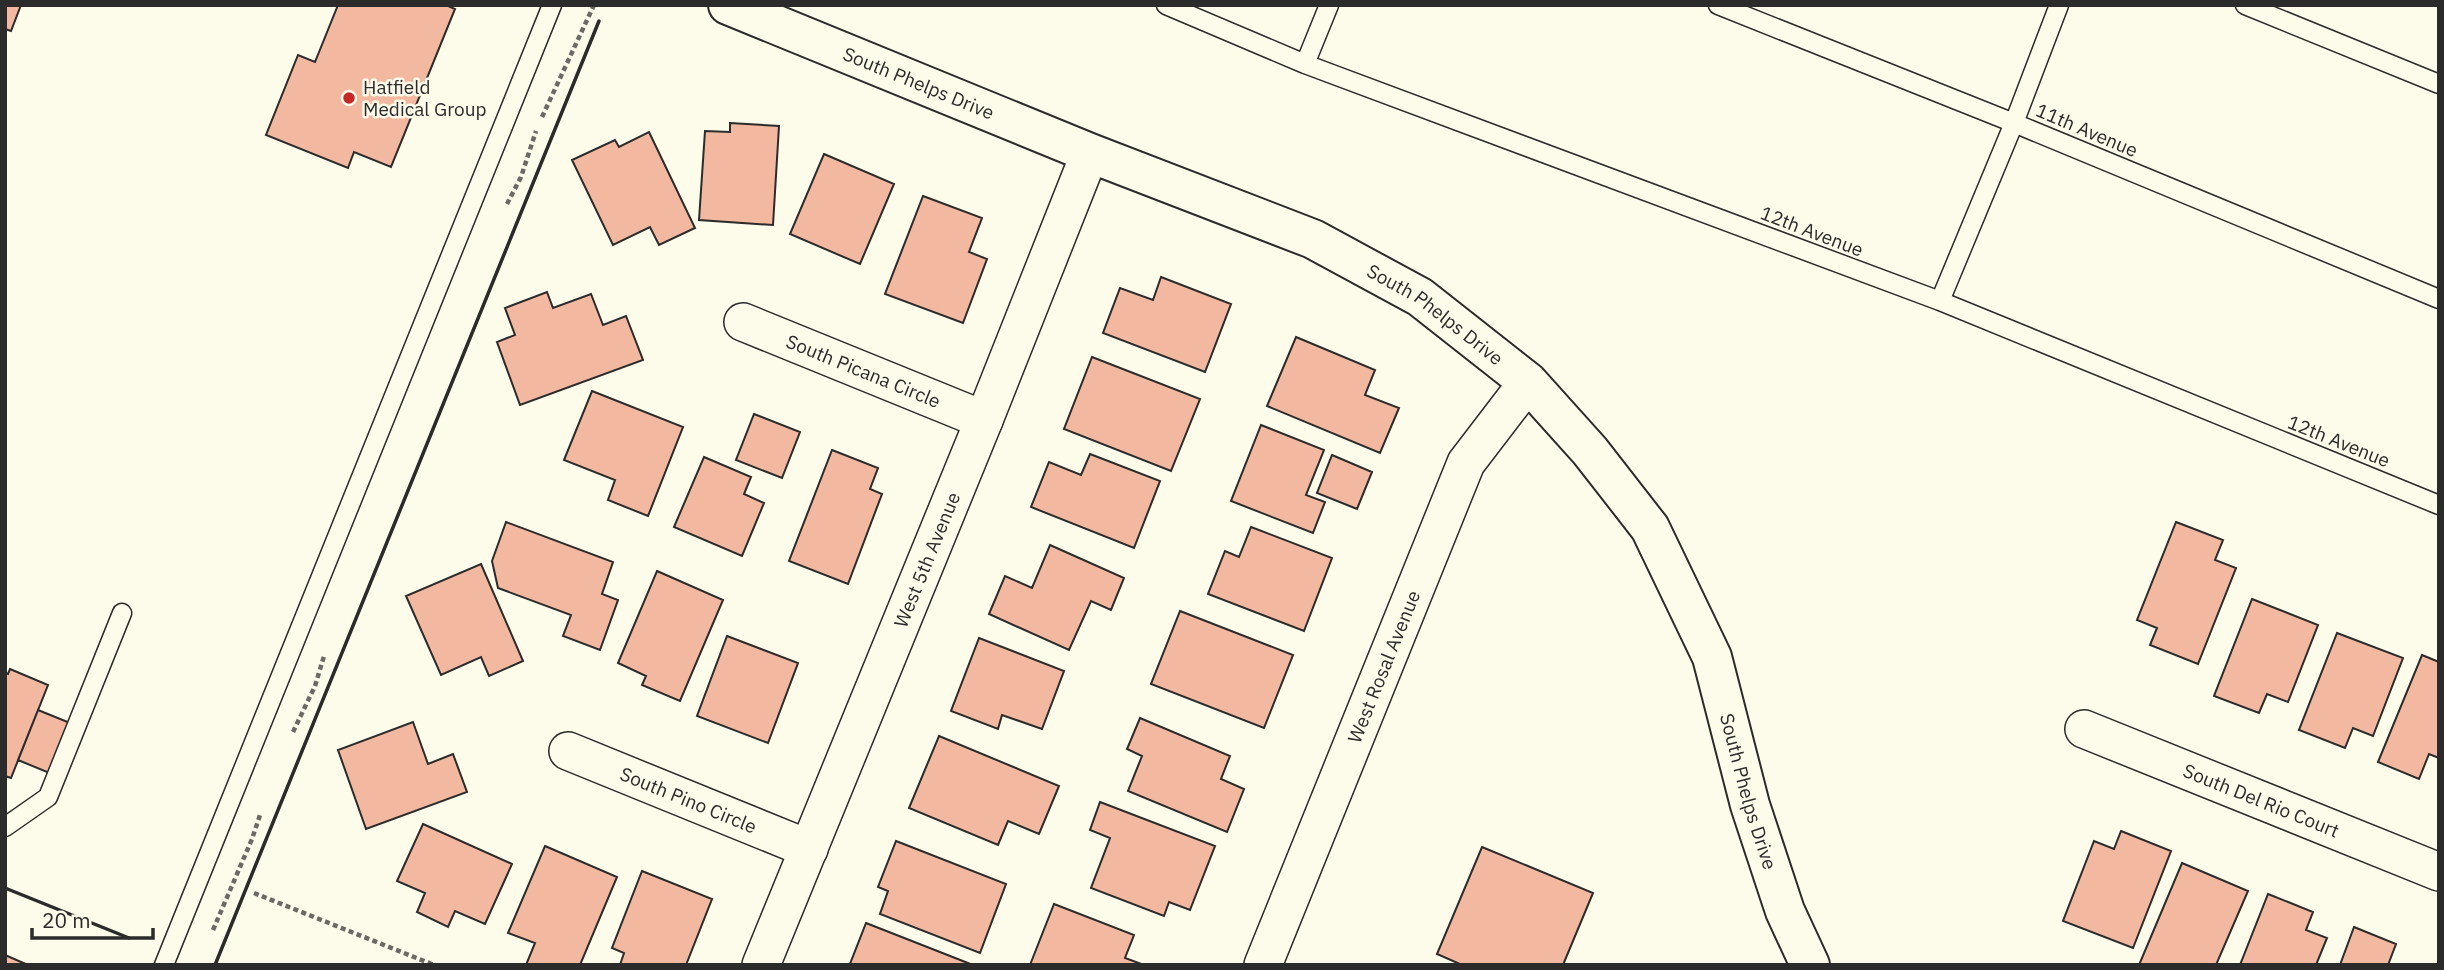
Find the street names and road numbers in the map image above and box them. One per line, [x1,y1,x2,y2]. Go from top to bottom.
street label: South Phelps Drive [839,41,998,125]
street label: 11th Avenue [2033,98,2141,162]
street label: 12th Avenue [1757,200,1867,262]
street label: South Phelps Drive [1363,259,1508,370]
street label: South Picana Circle [783,329,944,413]
street label: 12th Avenue [2284,410,2394,472]
street label: West 5th Avenue [888,488,965,631]
street label: West Rosal Avenue [1342,587,1425,746]
street label: South Phelps Drive [1715,711,1782,872]
street label: South Del Rio Court [2180,758,2343,843]
street label: South Pino Circle [617,761,760,838]

